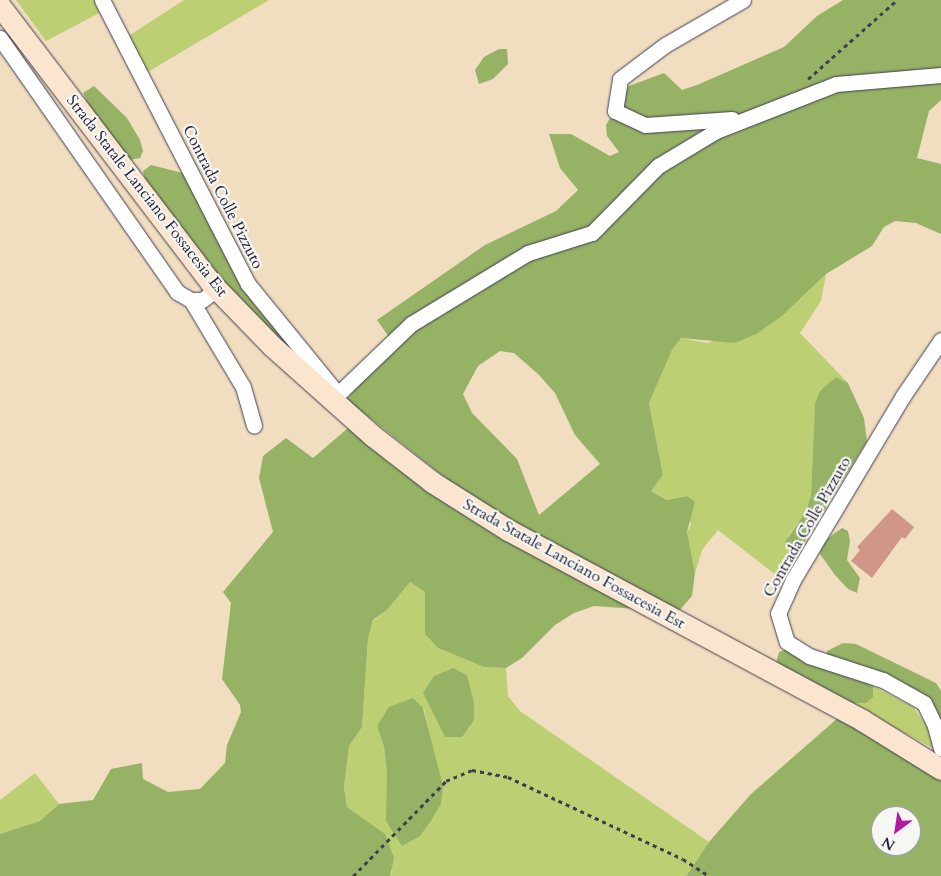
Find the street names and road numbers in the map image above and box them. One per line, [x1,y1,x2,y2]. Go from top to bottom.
street label: Strada Statale Lanciano Fossacesia Est [62,91,232,301]
street label: Contrada Colle Pizzuto [178,122,268,272]
street label: Contrada Colle Pizzuto [759,453,855,601]
street label: Strada Statale Lanciano Fossacesia Est [460,495,688,633]

